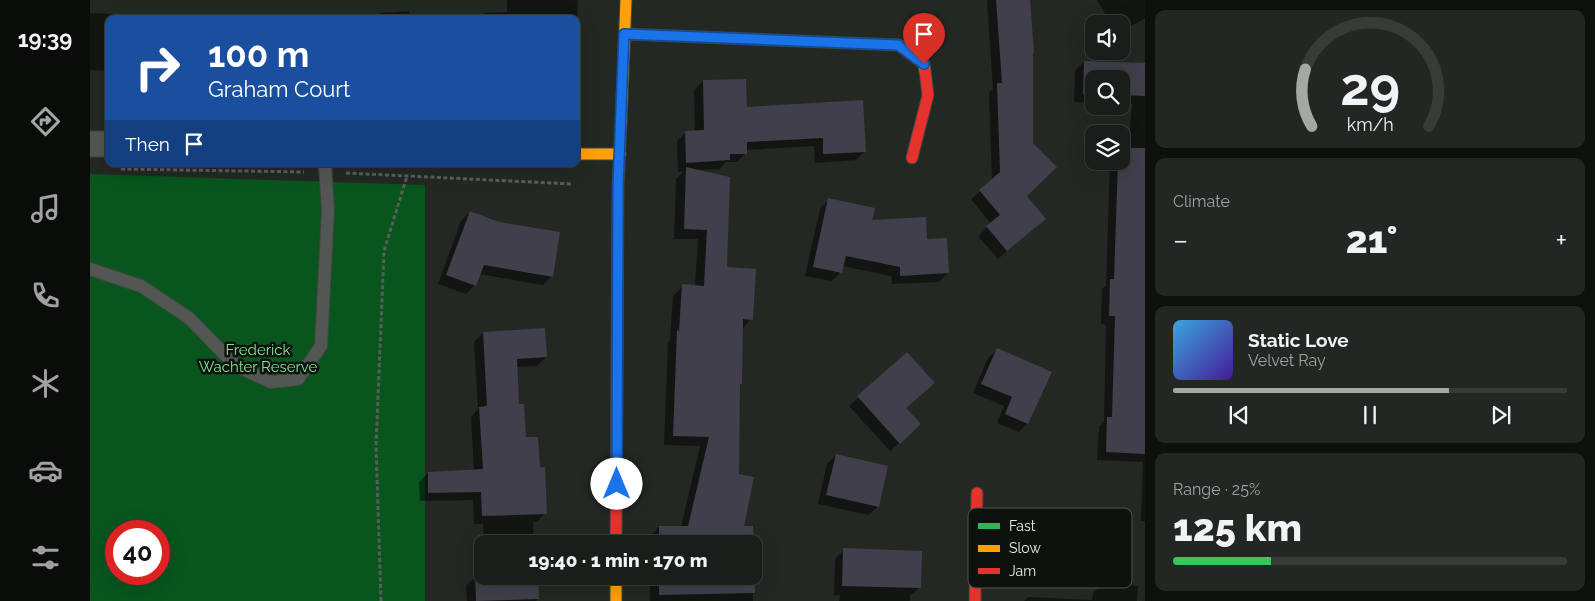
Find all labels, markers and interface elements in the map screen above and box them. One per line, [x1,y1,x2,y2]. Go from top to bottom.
pin [903,13,945,64]
map controls [1085,15,1130,170]
button: sound [1085,15,1130,60]
icon: arrive [910,20,938,48]
text: 19:39 [18,26,72,52]
text: 100 m [208,34,309,75]
icon: right [125,35,190,100]
text: 29 [1340,56,1400,117]
button: search [1085,70,1130,115]
text: Graham Court [208,76,350,102]
icon: directions [28,104,63,139]
text: km/h [1346,114,1394,135]
button: layers [1085,125,1130,170]
icon: arrive [180,130,208,158]
text: Then [125,133,170,155]
icon: music [28,191,63,226]
text: Climate [1173,192,1230,211]
text: 21° [1346,217,1398,262]
text: − [1173,224,1188,257]
text: + [1555,224,1567,257]
icon: phone [28,278,63,313]
text: Static Love [1248,329,1349,351]
park label: Frederick Wachter Reserve [199,341,317,376]
text: Velvet Ray [1248,351,1326,370]
icon: climate [28,366,63,401]
icon: previous [1225,401,1253,429]
icon: pause [1356,401,1384,429]
icon: next [1487,401,1515,429]
icon: car [28,453,63,488]
position arrow [590,457,642,509]
text: Range · 25% [1173,480,1260,499]
text: 125 km [1173,505,1302,550]
legend [968,508,1132,588]
text: Fast [1009,518,1036,534]
speed limit sign: 40 [105,520,170,585]
icon: filters [28,540,63,575]
text: Slow [1009,540,1041,556]
text: 19:40 · 1 min · 170 m [528,549,708,571]
text: Jam [1009,563,1036,579]

